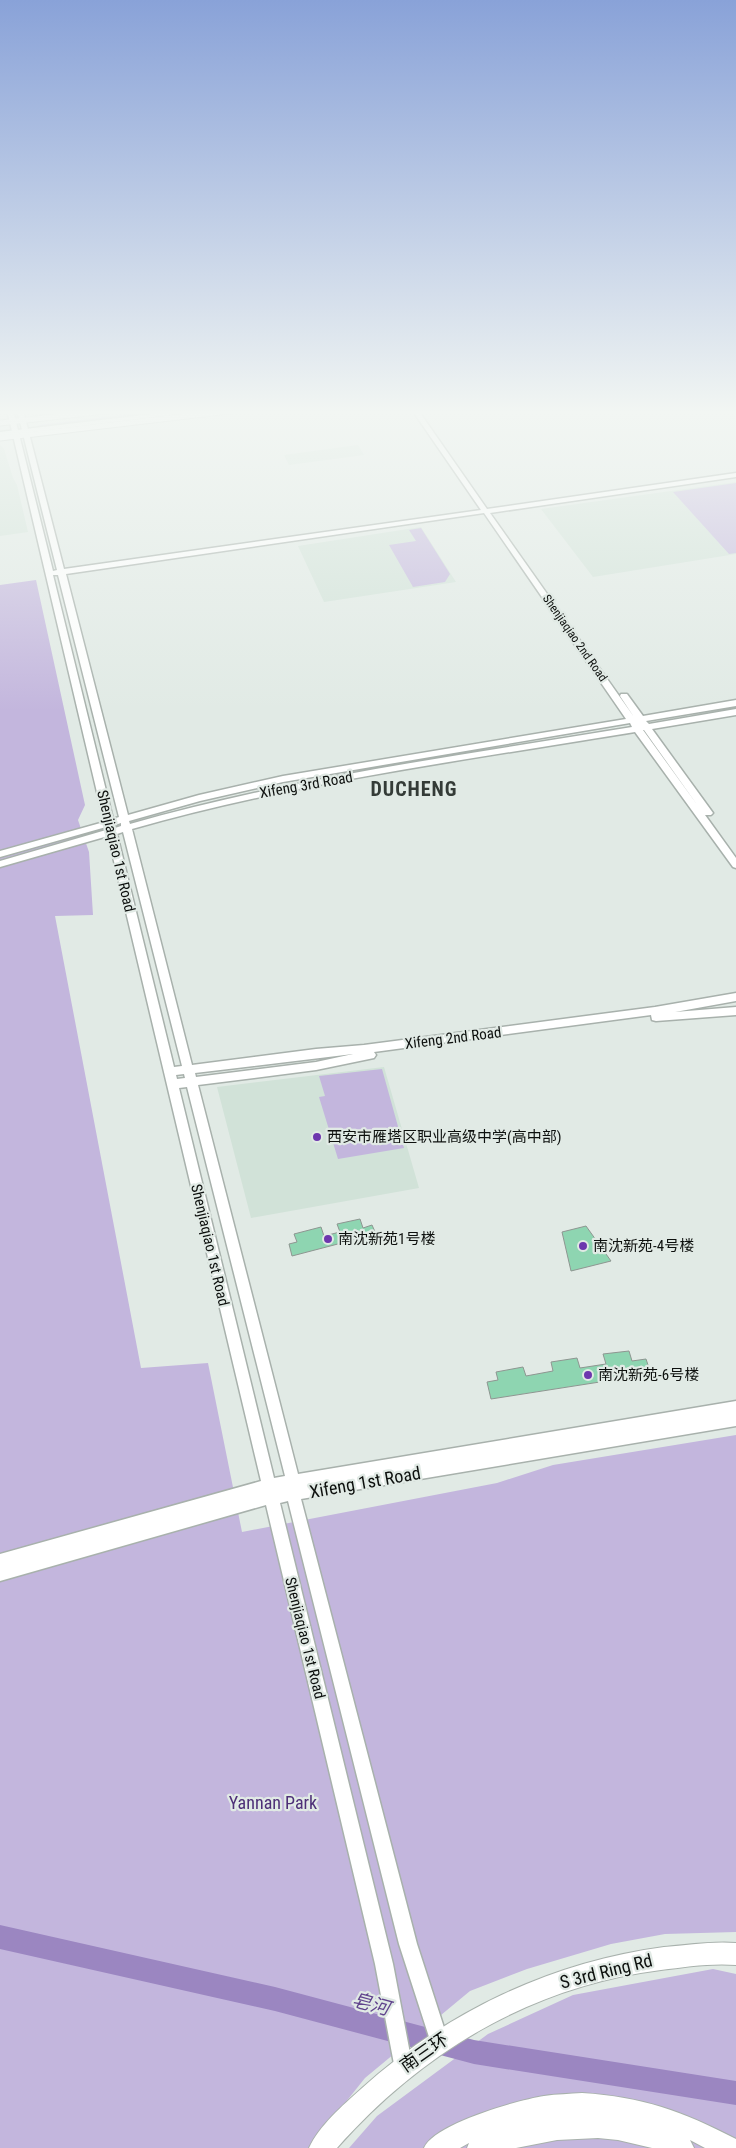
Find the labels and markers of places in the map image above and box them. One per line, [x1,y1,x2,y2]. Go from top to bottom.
place label: 西安市雁塔区职业高级中学(高中部) [327,1128,562,1146]
marker: 西安市雁塔区职业高级中学(高中部) [311,1131,323,1143]
place label: 南沈新苑1号楼 [338,1230,435,1248]
marker: 南沈新苑1号楼 [322,1233,334,1245]
place label: 南沈新苑-4号楼 [593,1237,694,1255]
marker: 南沈新苑-4号楼 [577,1240,589,1252]
place label: 南沈新苑-6号楼 [598,1366,699,1384]
marker: 南沈新苑-6号楼 [582,1369,594,1381]

